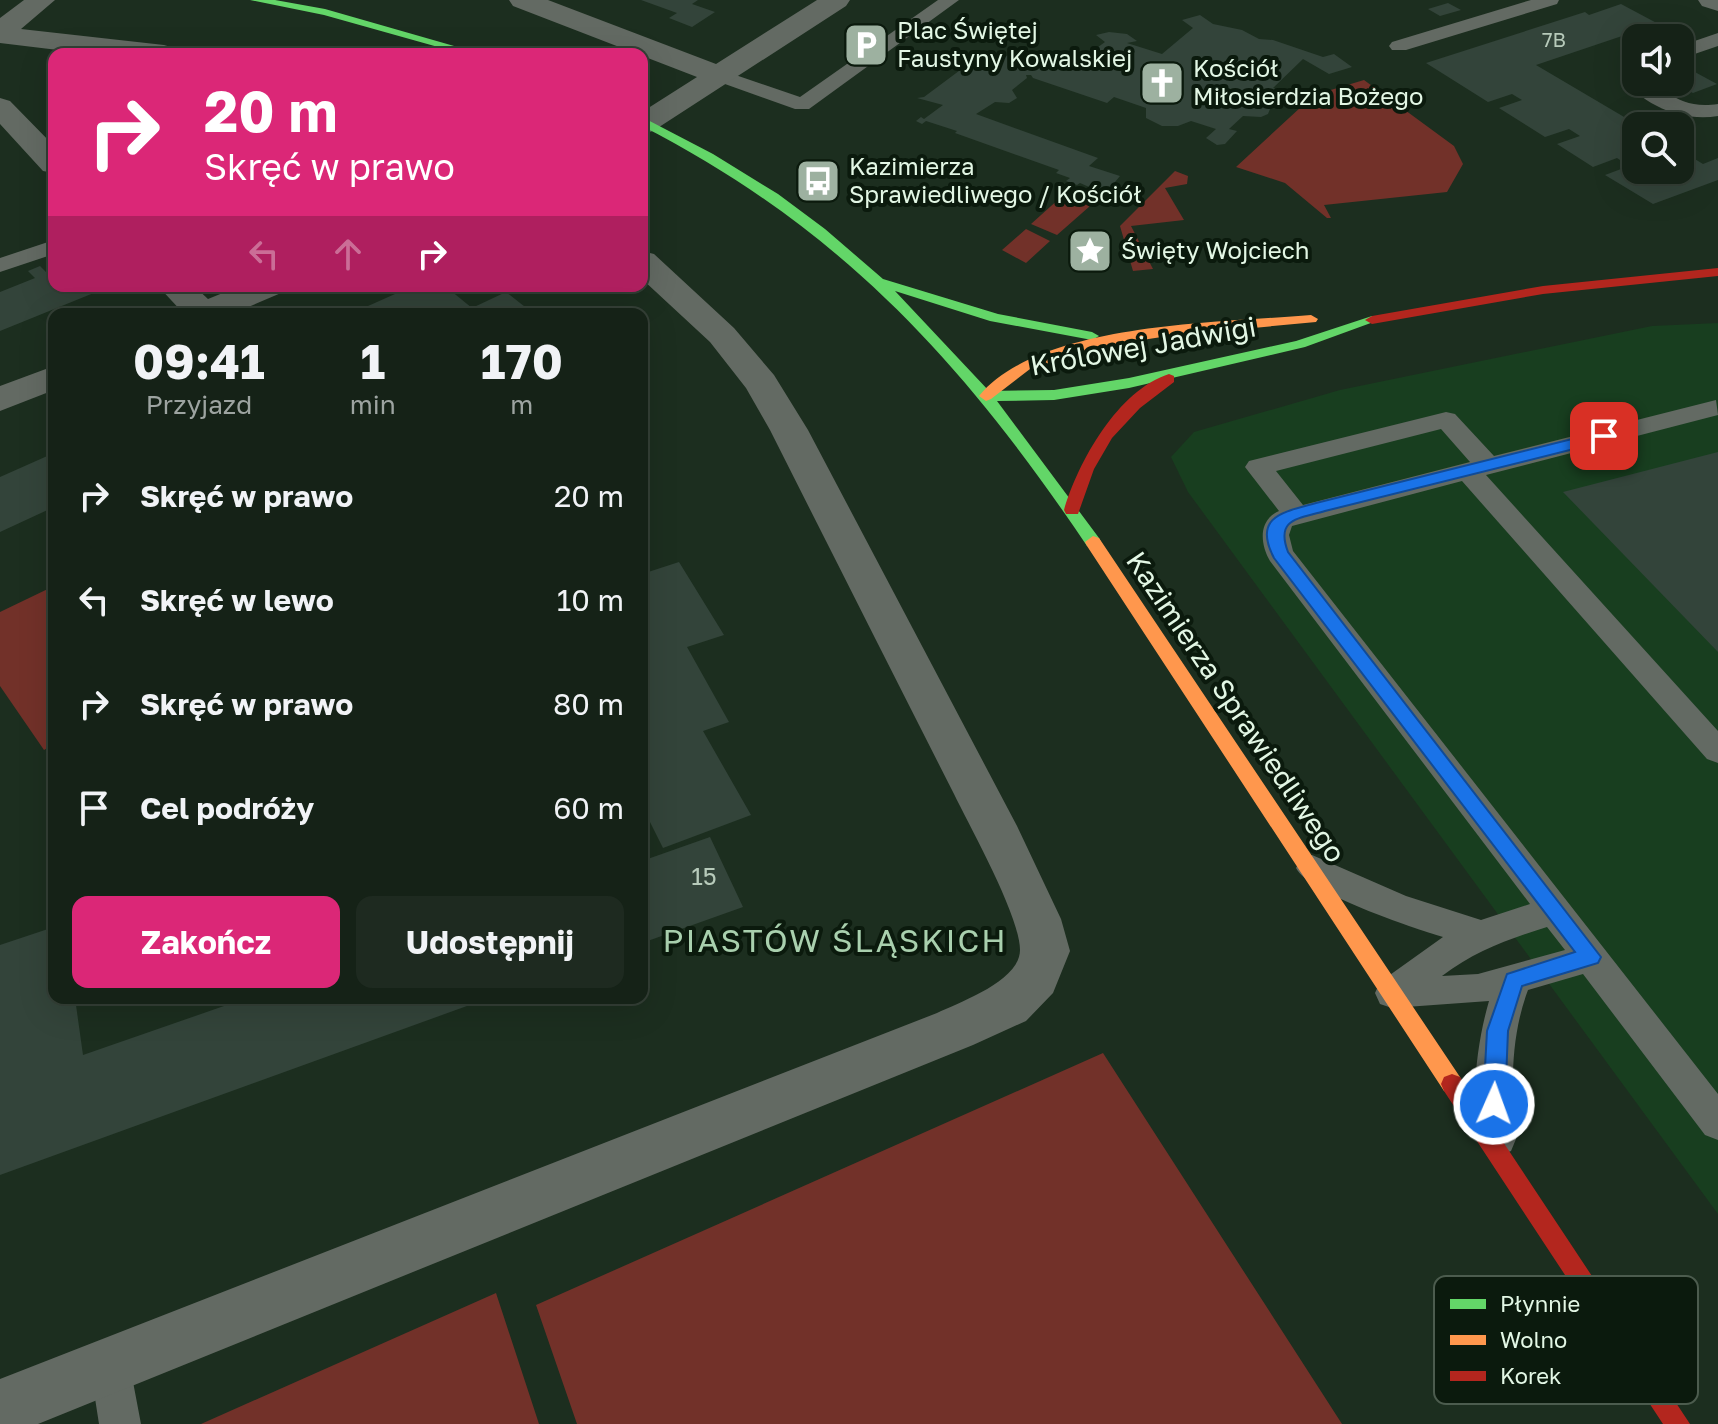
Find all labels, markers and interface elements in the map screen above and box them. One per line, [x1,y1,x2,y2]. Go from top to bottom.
place label: Plac Świętej Faustyny Kowalskiej [897,15,1132,72]
parking icon: Plac Świętej Faustyny Kowalskiej [842,21,890,69]
map controls [1622,24,1694,184]
button: sound [1622,24,1694,96]
house number: 7B [1542,27,1566,51]
place label: Kościół Miłosierdzia Bożego [1193,53,1423,110]
church icon: Kościół Miłosierdzia Bożego [1138,59,1186,107]
text: 20 m [204,77,338,144]
icon: right [72,80,176,184]
button: search [1622,112,1694,184]
text: Skręć w prawo [204,145,455,188]
place label: Kazimierza Sprawiedliwego / Kościół [849,151,1142,208]
bus stop icon: Kazimierza Sprawiedliwego / Kościół [794,157,842,205]
place icon: Święty Wojciech [1066,227,1114,275]
icon: left [242,232,286,276]
icon: ahead [326,232,370,276]
icon: right [410,232,454,276]
place label: Święty Wojciech [1121,235,1310,264]
street label: Królowej Jadwigi [1027,309,1258,382]
text: 09:41 [133,332,265,390]
text: 1 [360,332,385,390]
text: 170 [481,332,563,390]
text: Przyjazd [146,389,252,420]
text: min [350,389,396,420]
text: m [510,389,533,420]
pin [1570,402,1638,470]
icon: arrive [1582,414,1626,458]
icon: right [72,474,116,518]
text: Skręć w prawo [140,478,353,514]
text: 20 m [554,478,624,514]
street label: Kazimierza Sprawiedliwego [1120,545,1353,868]
icon: left [72,578,116,622]
text: Skręć w lewo [140,582,334,618]
text: 10 m [557,582,624,618]
icon: right [72,682,116,726]
text: Skręć w prawo [140,686,353,722]
text: 80 m [553,686,624,722]
icon: arrive [72,786,116,830]
text: Cel podróży [140,790,314,826]
text: 60 m [553,790,624,826]
house number: 15 [691,861,717,890]
button: Zakończ [72,896,340,988]
button: Udostępnij [356,896,624,988]
district label: PIASTÓW ŚLĄSKICH [662,921,1008,959]
position arrow [1452,1062,1536,1146]
legend [1434,1276,1698,1404]
text: Płynnie [1500,1290,1580,1317]
text: Wolno [1500,1326,1567,1353]
text: Korek [1500,1362,1562,1389]

